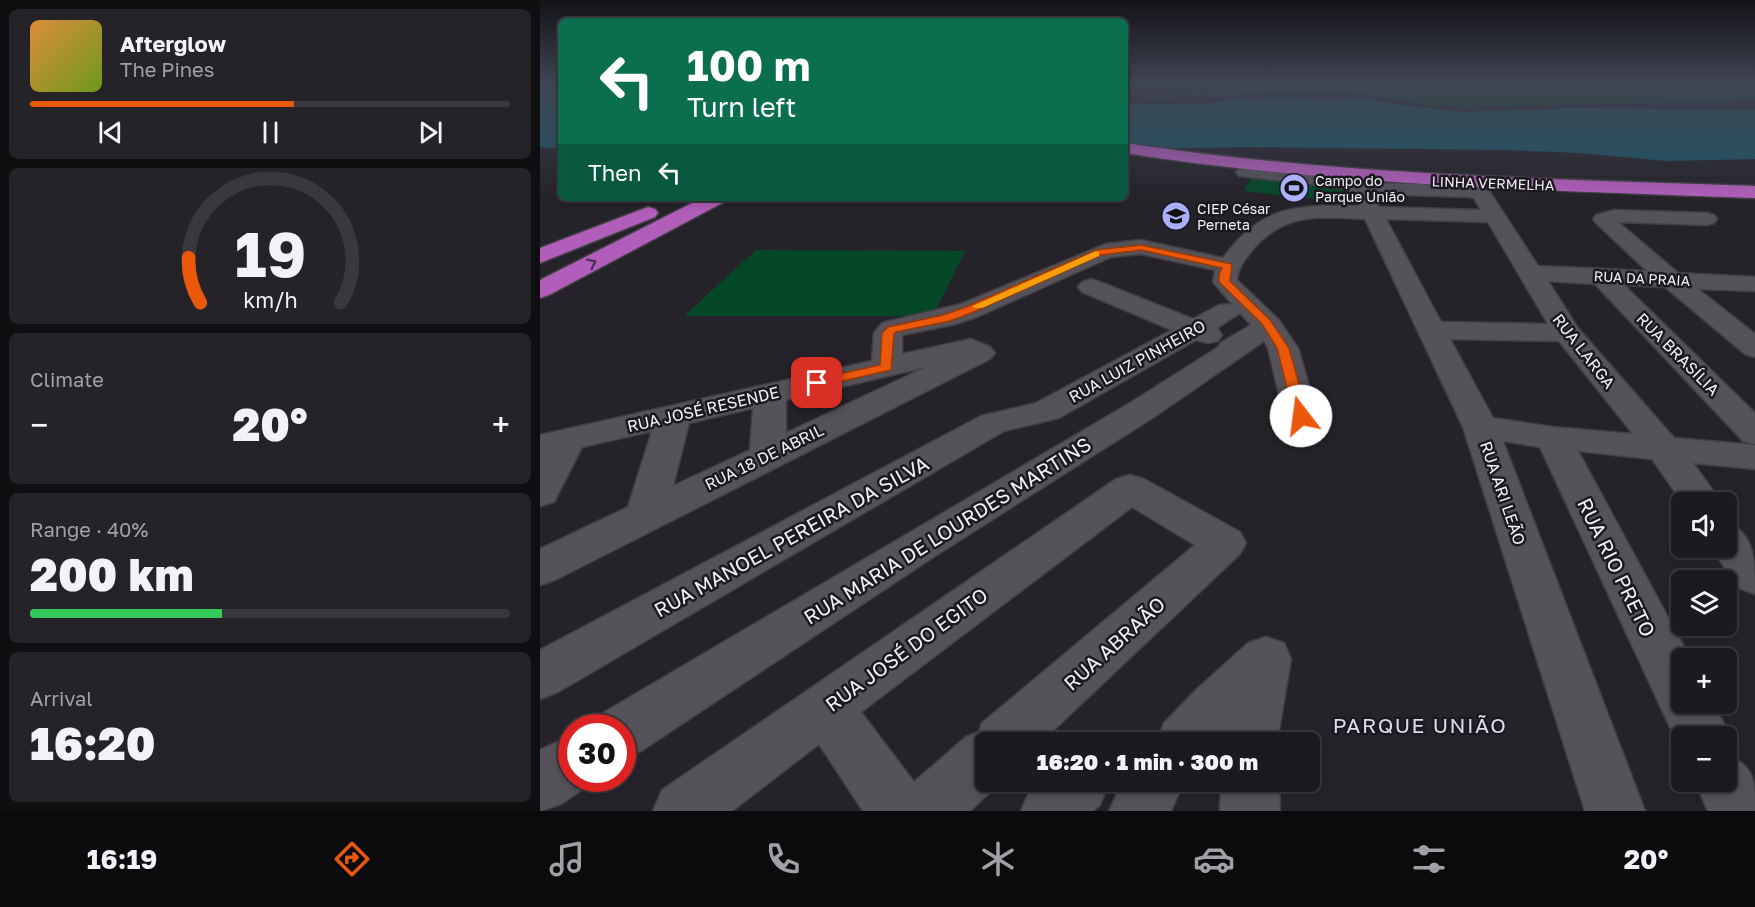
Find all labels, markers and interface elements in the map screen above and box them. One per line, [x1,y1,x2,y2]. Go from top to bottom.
text: Afterglow [120,30,226,57]
text: 100 m [687,40,810,90]
icon: left [588,42,666,120]
text: The Pines [120,57,214,81]
text: Turn left [687,91,796,123]
icon: previous [94,116,127,149]
icon: pause [254,116,287,149]
icon: next [414,116,447,149]
icon: left [653,156,686,189]
text: Then [588,159,641,186]
sports icon: Campo do Parque União [1278,172,1310,204]
place label: Campo do Parque União [1315,172,1405,205]
street label: LINHA VERMELHA [1431,172,1555,194]
school or university icon: CIEP César Perneta [1160,200,1192,232]
place label: CIEP César Perneta [1197,200,1271,233]
text: 19 [234,216,306,291]
one-way arrow [586,258,597,270]
street label: RUA DA PRAIA [1593,267,1691,289]
text: km/h [243,288,297,314]
street label: RUA BRASÍLIA [1632,308,1724,400]
street label: RUA LARGA [1549,310,1620,393]
street label: RUA LUIZ PINHEIRO [1065,315,1209,407]
pin [791,357,842,408]
icon: arrive [800,366,833,399]
text: Climate [30,367,104,391]
street label: RUA JOSÉ RESENDE [625,382,781,436]
position arrow [1269,384,1333,448]
text: 20° [232,397,308,451]
text: − [30,405,48,444]
text: + [492,405,510,444]
street label: RUA 18 DE ABRIL [701,420,827,494]
street label: RUA MARIA DE LOURDES MARTINS [799,431,1095,629]
street label: RUA ARI LEÃO [1476,439,1530,547]
street label: RUA MANOEL PEREIRA DA SILVA [650,450,932,622]
map controls [1671,492,1737,792]
button: sound [1671,492,1737,558]
street label: RUA RIO PRETO [1573,494,1661,640]
text: Range · 40% [30,517,148,541]
text: 200 km [30,547,194,601]
button: layers [1671,570,1737,636]
street label: RUA JOSÉ DO EGITO [820,582,992,716]
street label: RUA ABRAÃO [1058,591,1170,695]
button: + [1671,648,1737,714]
text: Arrival [30,686,93,710]
district label: PARQUE UNIÃO [1333,712,1507,738]
speed limit sign: 30 [558,714,636,792]
text: 16:20 [30,716,155,770]
button: − [1671,726,1737,792]
text: 16:20 · 1 min · 300 m [1037,748,1258,775]
icon: directions [331,838,373,880]
icon: music [546,838,588,880]
icon: phone [762,838,804,880]
icon: climate [977,838,1019,880]
icon: car [1193,838,1235,880]
icon: filters [1408,838,1450,880]
text: 16:19 [87,843,157,875]
text: 20° [1624,843,1668,875]

